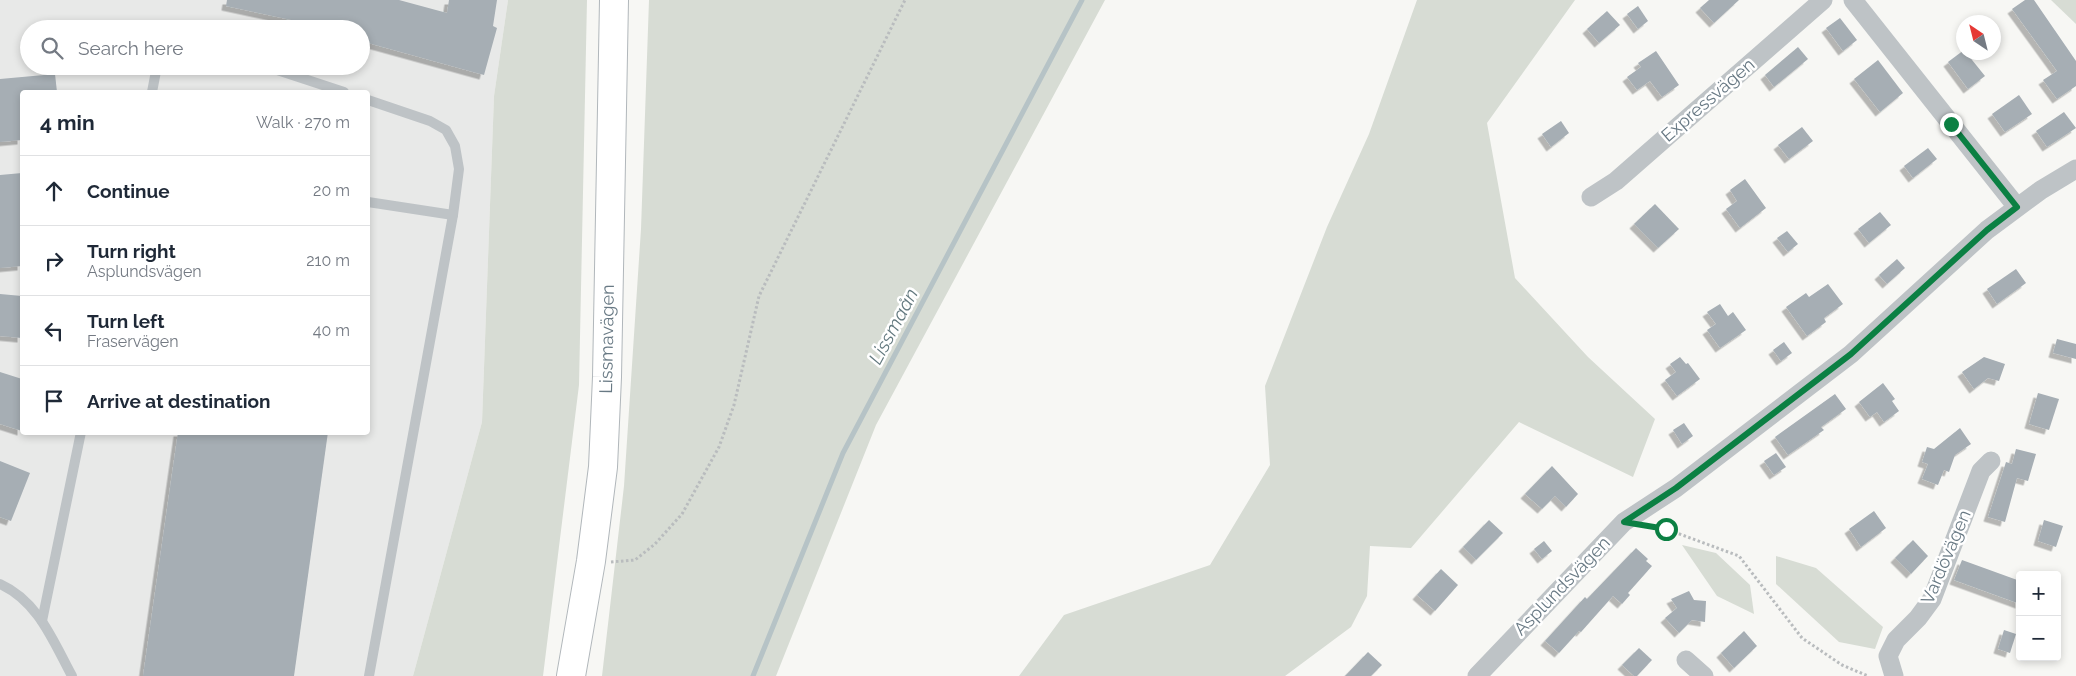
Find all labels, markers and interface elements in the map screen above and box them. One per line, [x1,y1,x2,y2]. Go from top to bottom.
north arrow [1956,15,2001,60]
search box [20,20,370,75]
icon: search [38,34,66,62]
text: Search here [78,37,184,59]
street label: Expressvägen [1657,54,1758,146]
text: 4 min [40,110,95,135]
text: Walk · 270 m [256,113,350,132]
route end [1940,113,1963,136]
icon: ahead [40,177,68,205]
text: Continue [87,180,170,202]
text: 20 m [313,181,350,200]
text: Turn right [87,240,176,262]
icon: right [40,247,68,275]
text: 210 m [306,251,350,270]
text: Asplundsvägen [87,262,202,281]
street label: Lissmavägen [595,284,618,394]
water label: Lissmaån [864,284,922,368]
text: Turn left [87,310,164,332]
icon: left [40,317,68,345]
text: 40 m [313,321,350,340]
text: Fraservägen [87,332,179,351]
icon: arrive [40,387,68,415]
text: Arrive at destination [87,390,271,412]
street label: Vardövägen [1916,507,1975,607]
route start [1655,518,1678,541]
street label: Asplundsvägen [1509,532,1614,639]
map controls [2016,571,2061,661]
button: + [2016,571,2061,616]
button: − [2016,616,2061,661]

